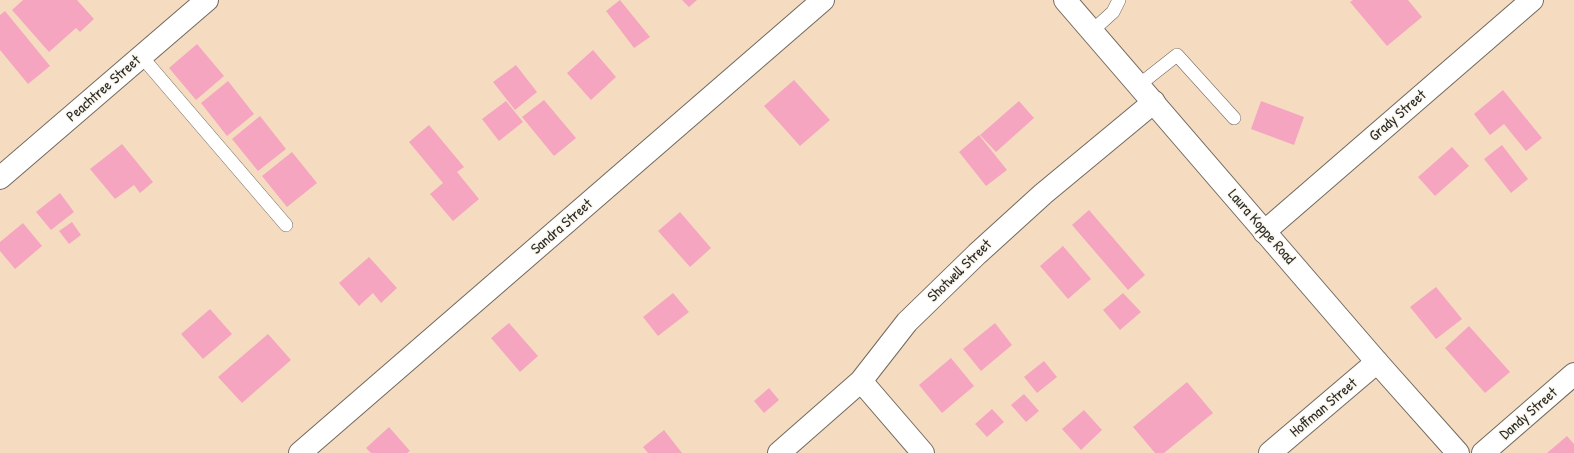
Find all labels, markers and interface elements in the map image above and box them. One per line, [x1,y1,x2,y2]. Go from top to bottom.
street label: Peachtree Street [63,52,145,126]
street label: Grady Street [1366,86,1430,146]
street label: Laura Koppe Road [1224,186,1298,268]
street label: Sandra Street [528,195,596,259]
street label: Shotwell Street [924,236,996,306]
street label: Hoffman Street [1287,375,1361,441]
street label: Dandy Street [1497,384,1561,444]

